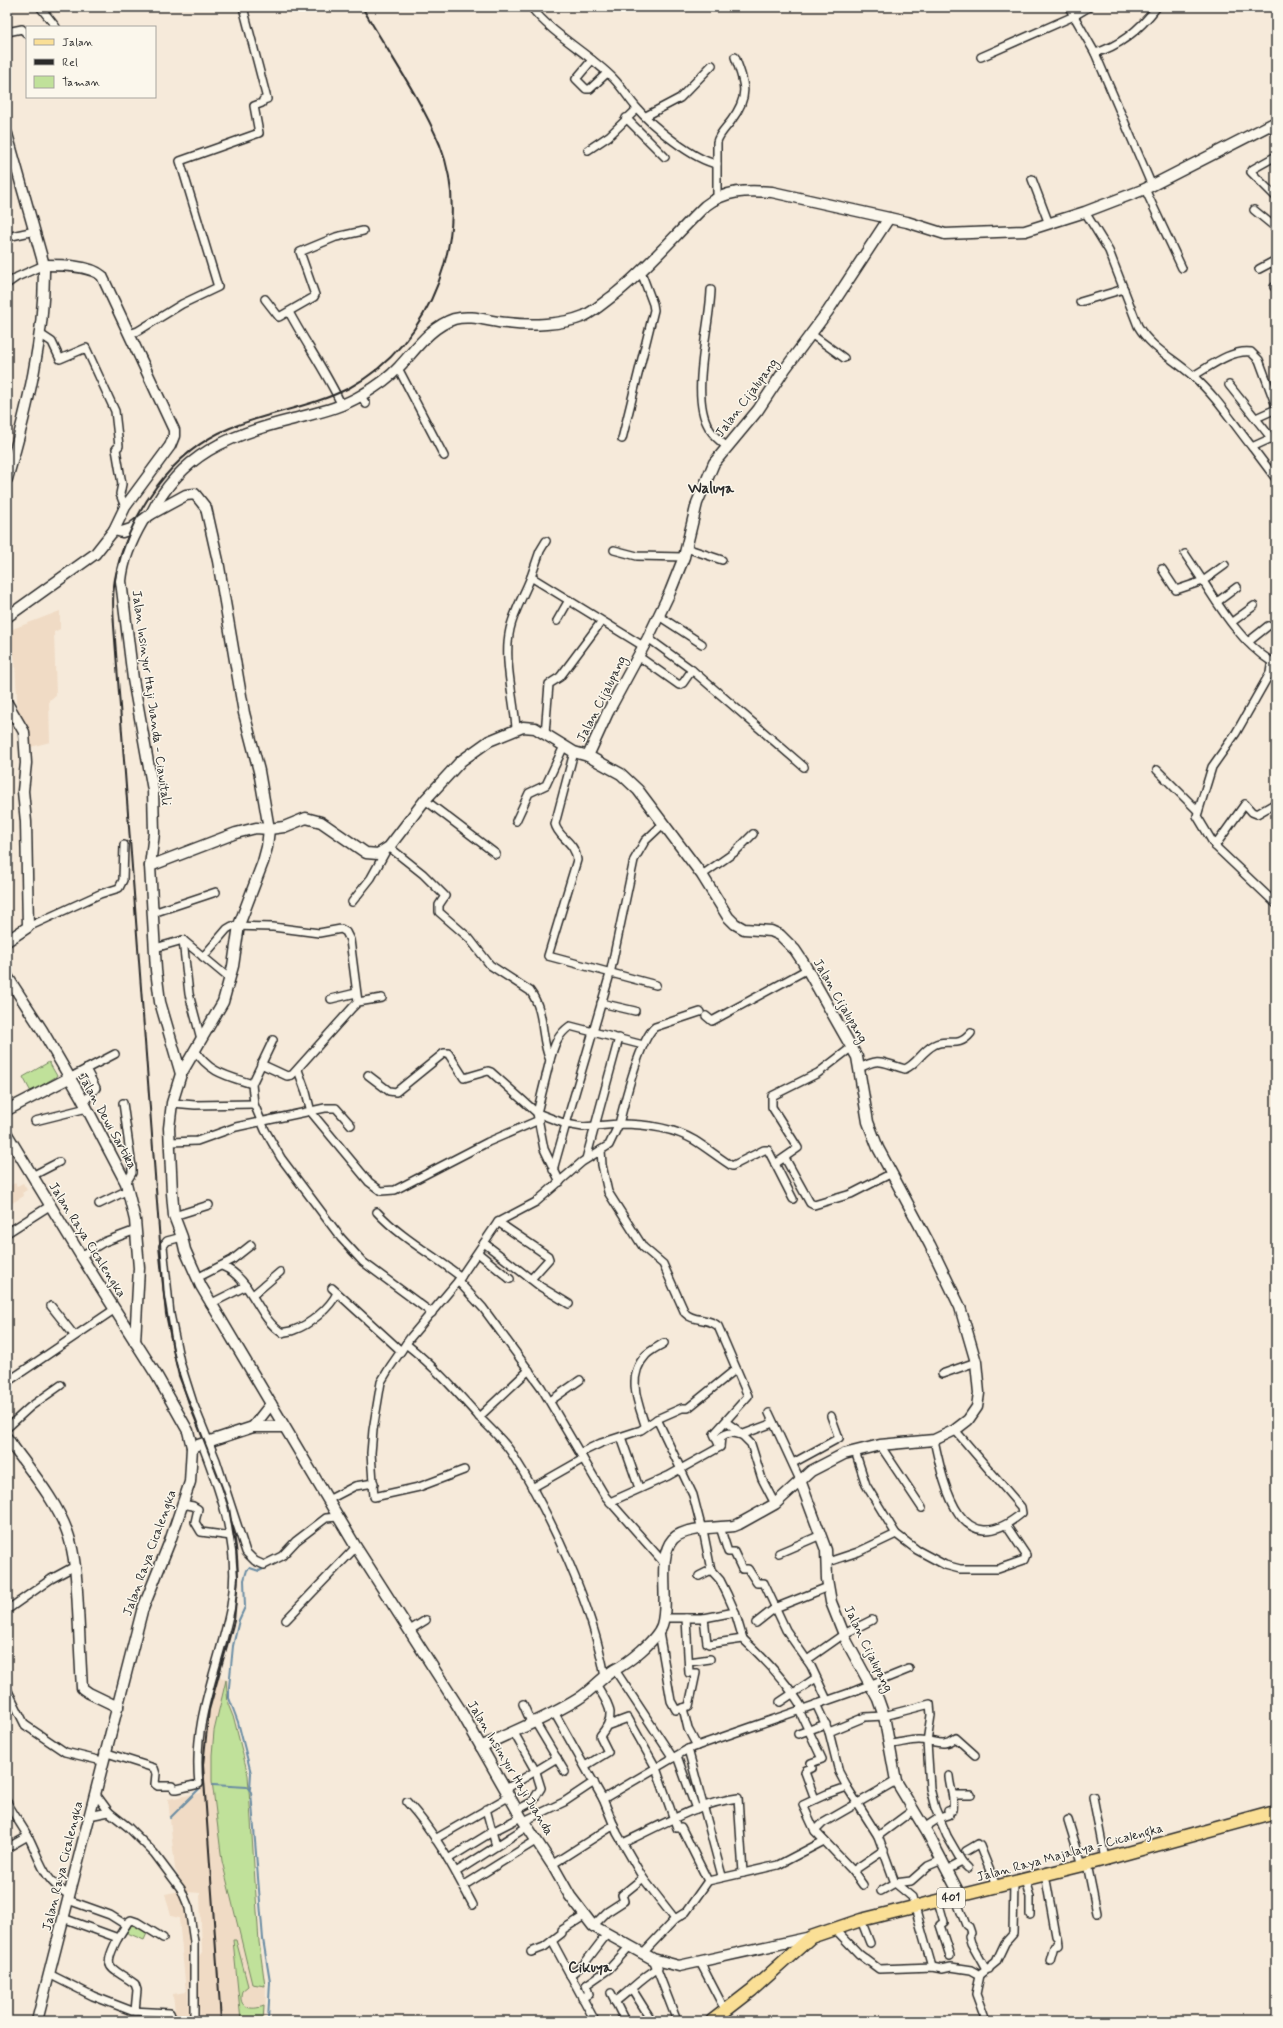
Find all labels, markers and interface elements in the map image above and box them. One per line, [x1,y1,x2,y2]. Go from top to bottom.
legend [26,26,156,98]
text: Jalan [62,35,94,51]
text: Rel [62,55,78,71]
text: Taman [62,75,101,91]
street label: Jalan Cijalupang [712,355,783,441]
district label: Waluya [687,479,735,499]
street label: Jalan Insinyur Haji Juanda - Ciawitali [127,589,175,807]
street label: Jalan Cijalupang [573,653,632,745]
street label: Jalan Cijalupang [808,956,871,1047]
street label: Jalan Dewi Sartika [73,1070,141,1172]
street label: Jalan Raya Cicalengka [45,1179,129,1301]
street label: Jalan Raya Cicalengka [119,1488,181,1618]
street label: Jalan Cijalupang [839,1603,896,1696]
street label: Jalan Insinyur Haji Juanda [463,1697,557,1839]
street label: Jalan Raya Cicalengka [39,1799,87,1933]
street label: Jalan Raya Majalaya - Cicalengka [975,1820,1166,1888]
road number: 401 [937,1888,965,1908]
district label: Cikuya [568,1958,613,1978]

